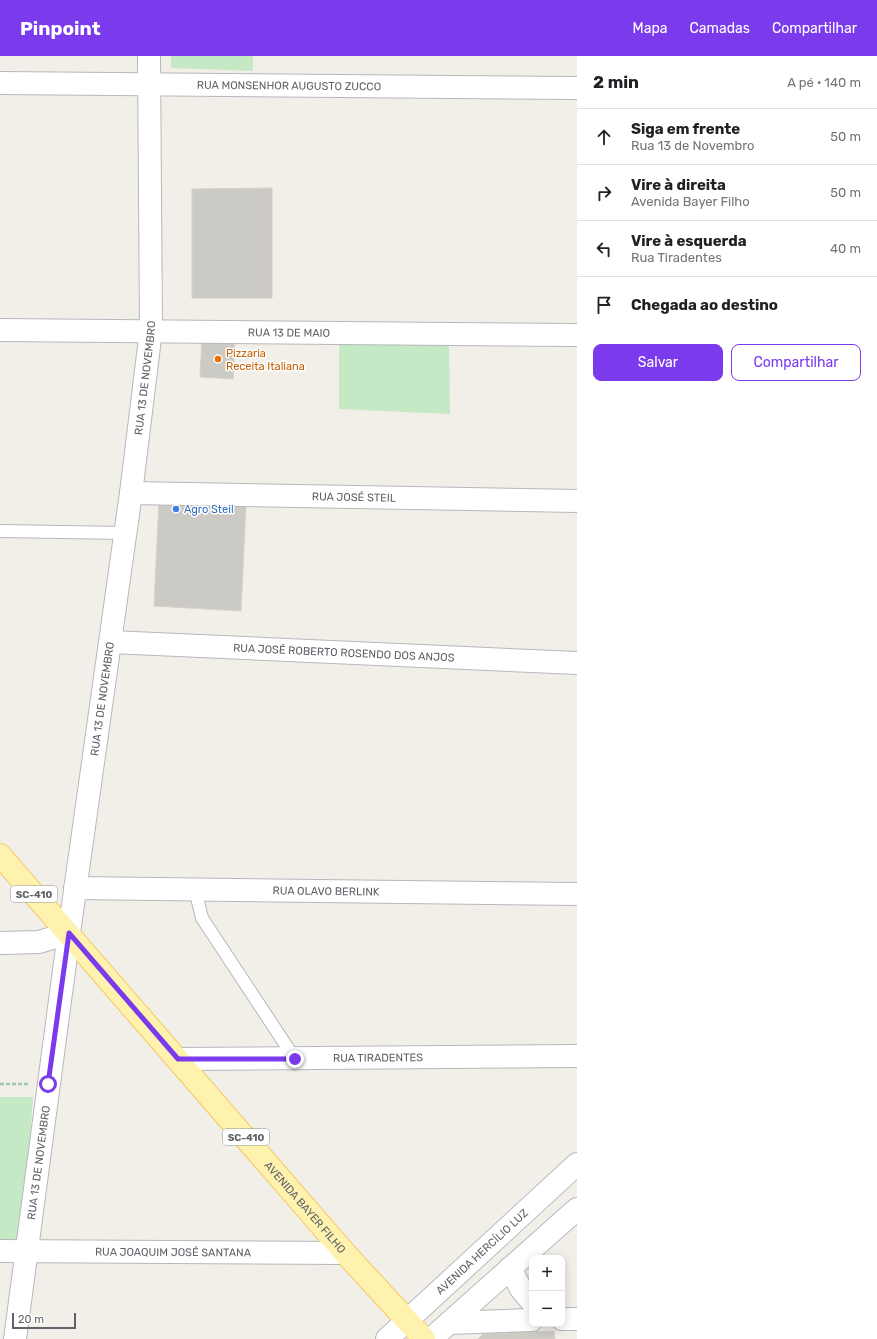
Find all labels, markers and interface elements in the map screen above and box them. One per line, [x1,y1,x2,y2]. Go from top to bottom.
text: Pinpoint [20,17,101,40]
text: Mapa [633,20,668,37]
text: Camadas [690,20,750,37]
text: Compartilhar [772,20,857,37]
text: 2 min [593,72,639,92]
text: A pé · 140 m [787,75,861,90]
street label: RUA MONSENHOR AUGUSTO ZUCCO [197,79,381,93]
text: Siga em frente [631,120,740,138]
icon: ahead [593,126,615,148]
text: 50 m [830,129,861,144]
text: Rua 13 de Novembro [631,138,755,153]
text: Vire à direita [631,176,726,194]
icon: right [593,182,615,204]
text: 50 m [830,185,861,200]
text: Avenida Bayer Filho [631,194,750,209]
text: Vire à esquerda [631,232,747,250]
icon: left [593,238,615,260]
text: 40 m [830,241,861,256]
text: Rua Tiradentes [631,250,722,265]
icon: arrive [593,294,615,316]
text: Chegada ao destino [631,296,778,314]
street label: RUA 13 DE NOVEMBRO [132,321,158,436]
street label: RUA 13 DE MAIO [248,326,330,340]
button: Salvar [593,344,723,381]
button: Compartilhar [731,344,861,381]
place label: Pizzaria Receita Italiana [226,347,305,373]
marker: Pizzaria Receita Italiana [213,354,223,364]
street label: RUA JOSÉ STEIL [312,490,396,505]
place label: Agro Steil [184,503,234,516]
marker: Agro Steil [171,504,181,514]
street label: RUA 13 DE NOVEMBRO [88,641,117,757]
street label: RUA JOSÉ ROBERTO ROSENDO DOS ANJOS [233,642,455,664]
street label: RUA OLAVO BERLINK [272,884,380,899]
road number: SC-410 [11,886,57,902]
route end [286,1050,304,1068]
street label: RUA TIRADENTES [333,1051,423,1065]
route start [39,1075,57,1093]
street label: RUA 13 DE NOVEMBRO [25,1105,53,1221]
road number: SC-410 [223,1129,269,1145]
street label: AVENIDA BAYER FILHO [262,1159,348,1256]
street label: AVENIDA HERCÍLIO LUZ [434,1206,531,1298]
street label: RUA JOAQUIM JOSÉ SANTANA [95,1246,252,1259]
map controls [529,1255,565,1327]
button: + [529,1255,565,1291]
button: − [529,1291,565,1327]
scale bar [12,1311,76,1330]
text: 20 m [18,1313,44,1326]

